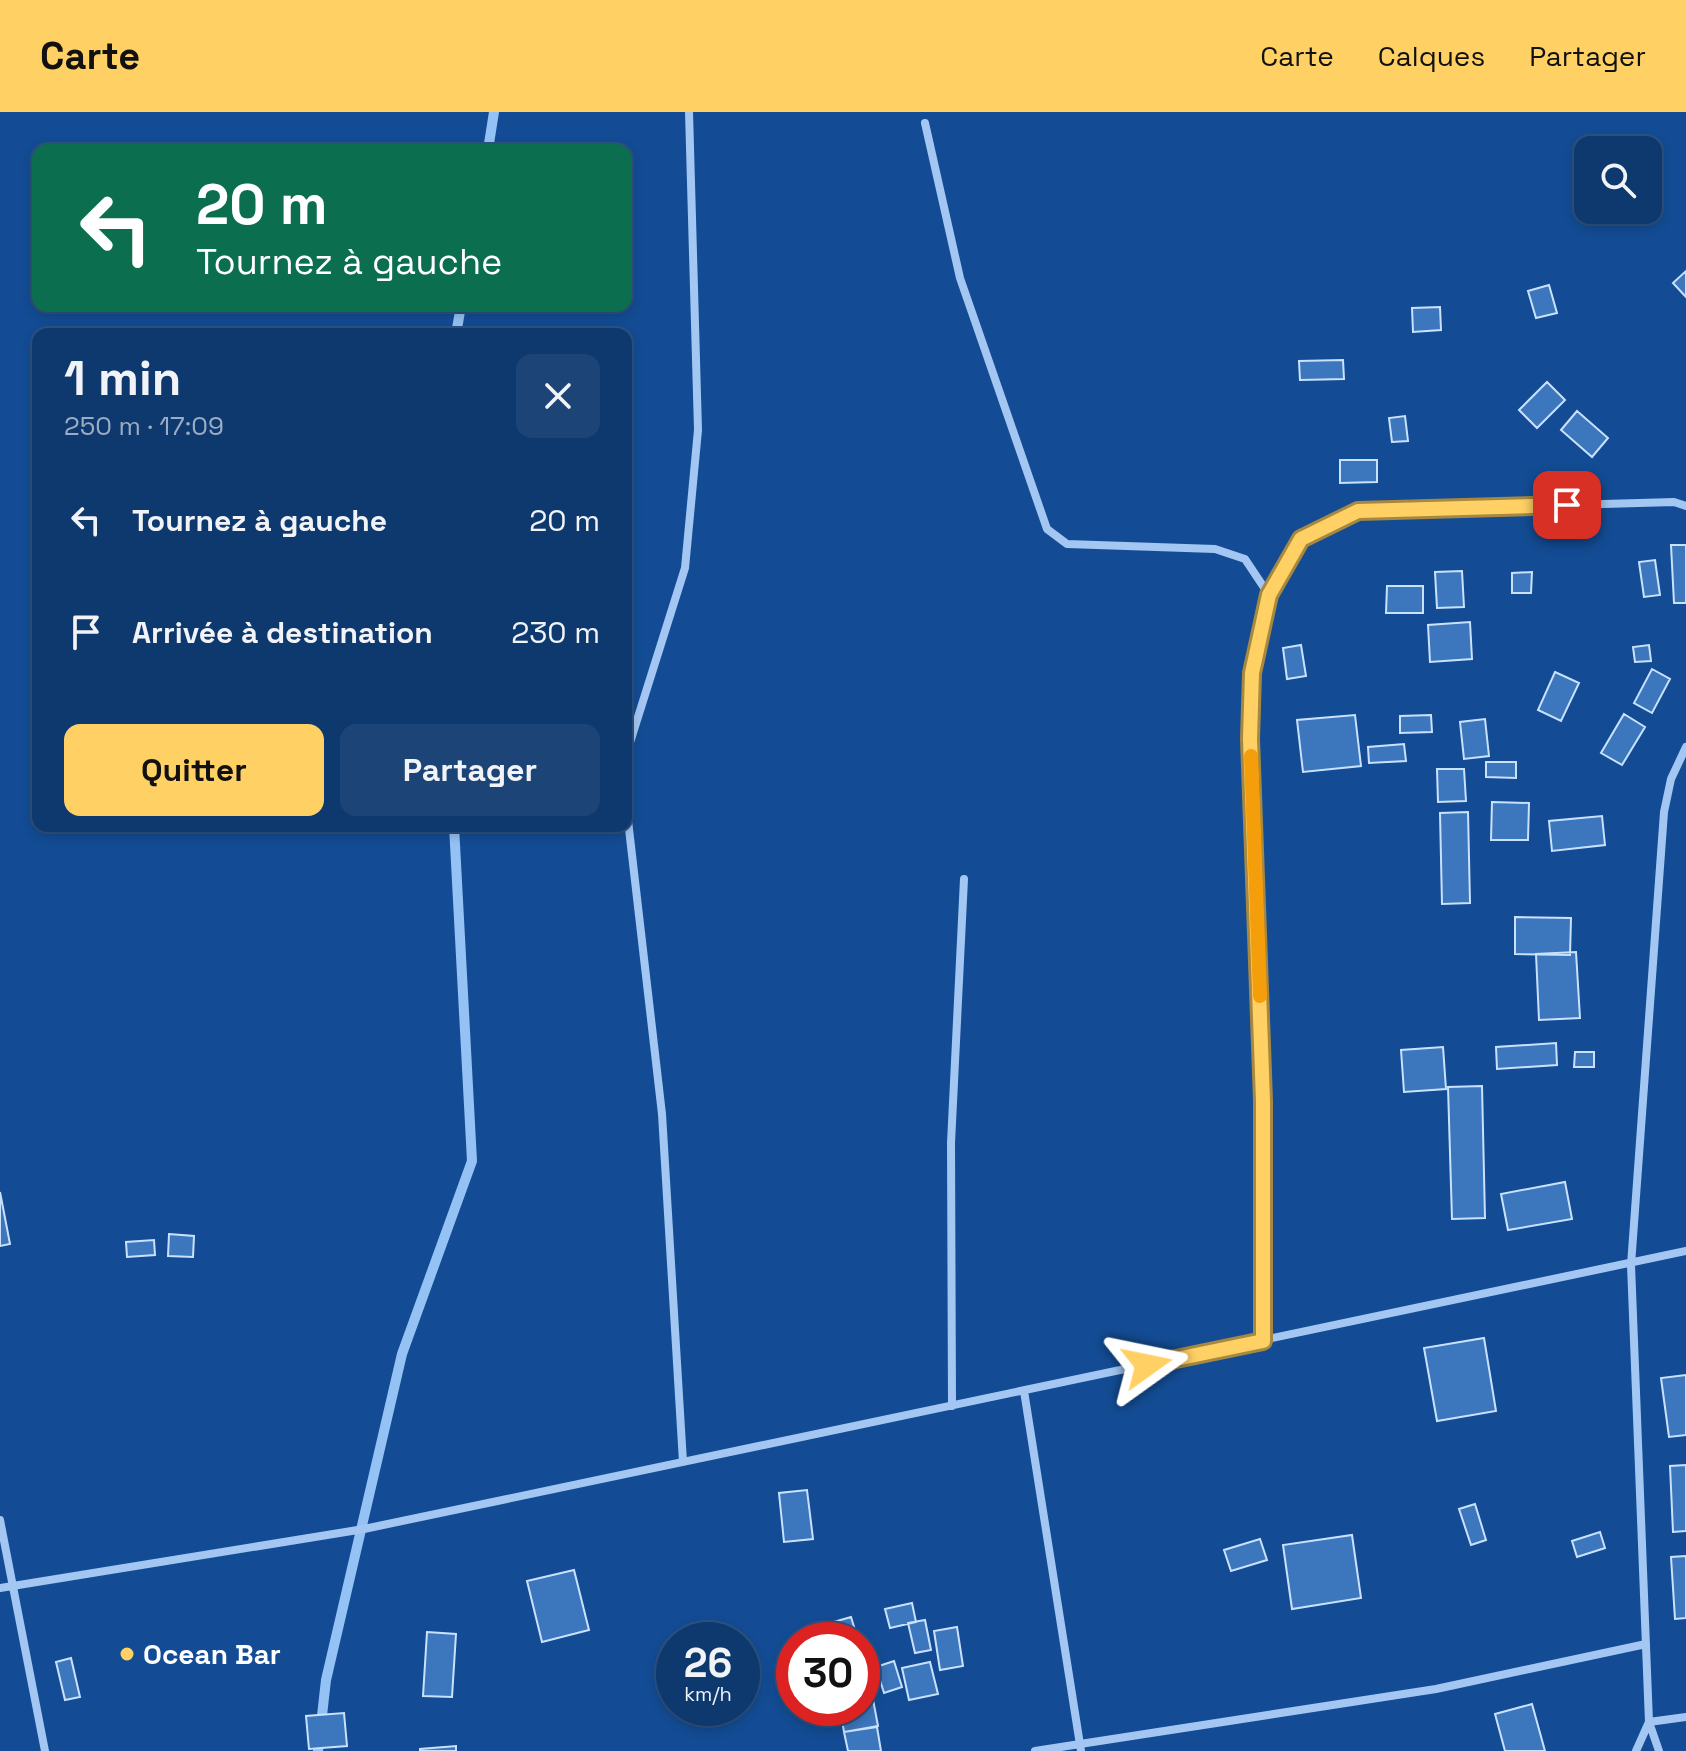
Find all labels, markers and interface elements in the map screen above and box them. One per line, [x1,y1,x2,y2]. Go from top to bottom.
text: Carte [40,32,140,80]
text: Carte [1260,38,1334,74]
text: Calques [1378,38,1485,74]
text: Partager [1529,38,1646,74]
map controls [1574,136,1662,224]
button: search [1574,136,1662,224]
text: 20 m [196,169,328,240]
icon: left [64,176,168,280]
text: Tournez à gauche [196,239,502,285]
text: 1 min [64,348,181,409]
button: close [516,354,600,438]
text: 250 m · 17:09 [64,409,224,443]
pin [1533,471,1601,539]
icon: arrive [1545,483,1589,527]
icon: left [64,498,108,542]
text: Tournez à gauche [132,501,387,540]
text: 20 m [529,501,600,540]
icon: arrive [64,610,108,654]
text: Arrivée à destination [132,613,433,652]
text: 230 m [511,613,600,652]
button: Quitter [64,724,324,816]
button: Partager [340,724,600,816]
position arrow [1105,1323,1189,1407]
speed limit sign: 30 [776,1622,880,1726]
place label: Ocean Bar [143,1636,281,1672]
text: 26 [684,1638,732,1689]
marker: Ocean Bar [118,1645,136,1663]
text: km/h [684,1681,732,1707]

